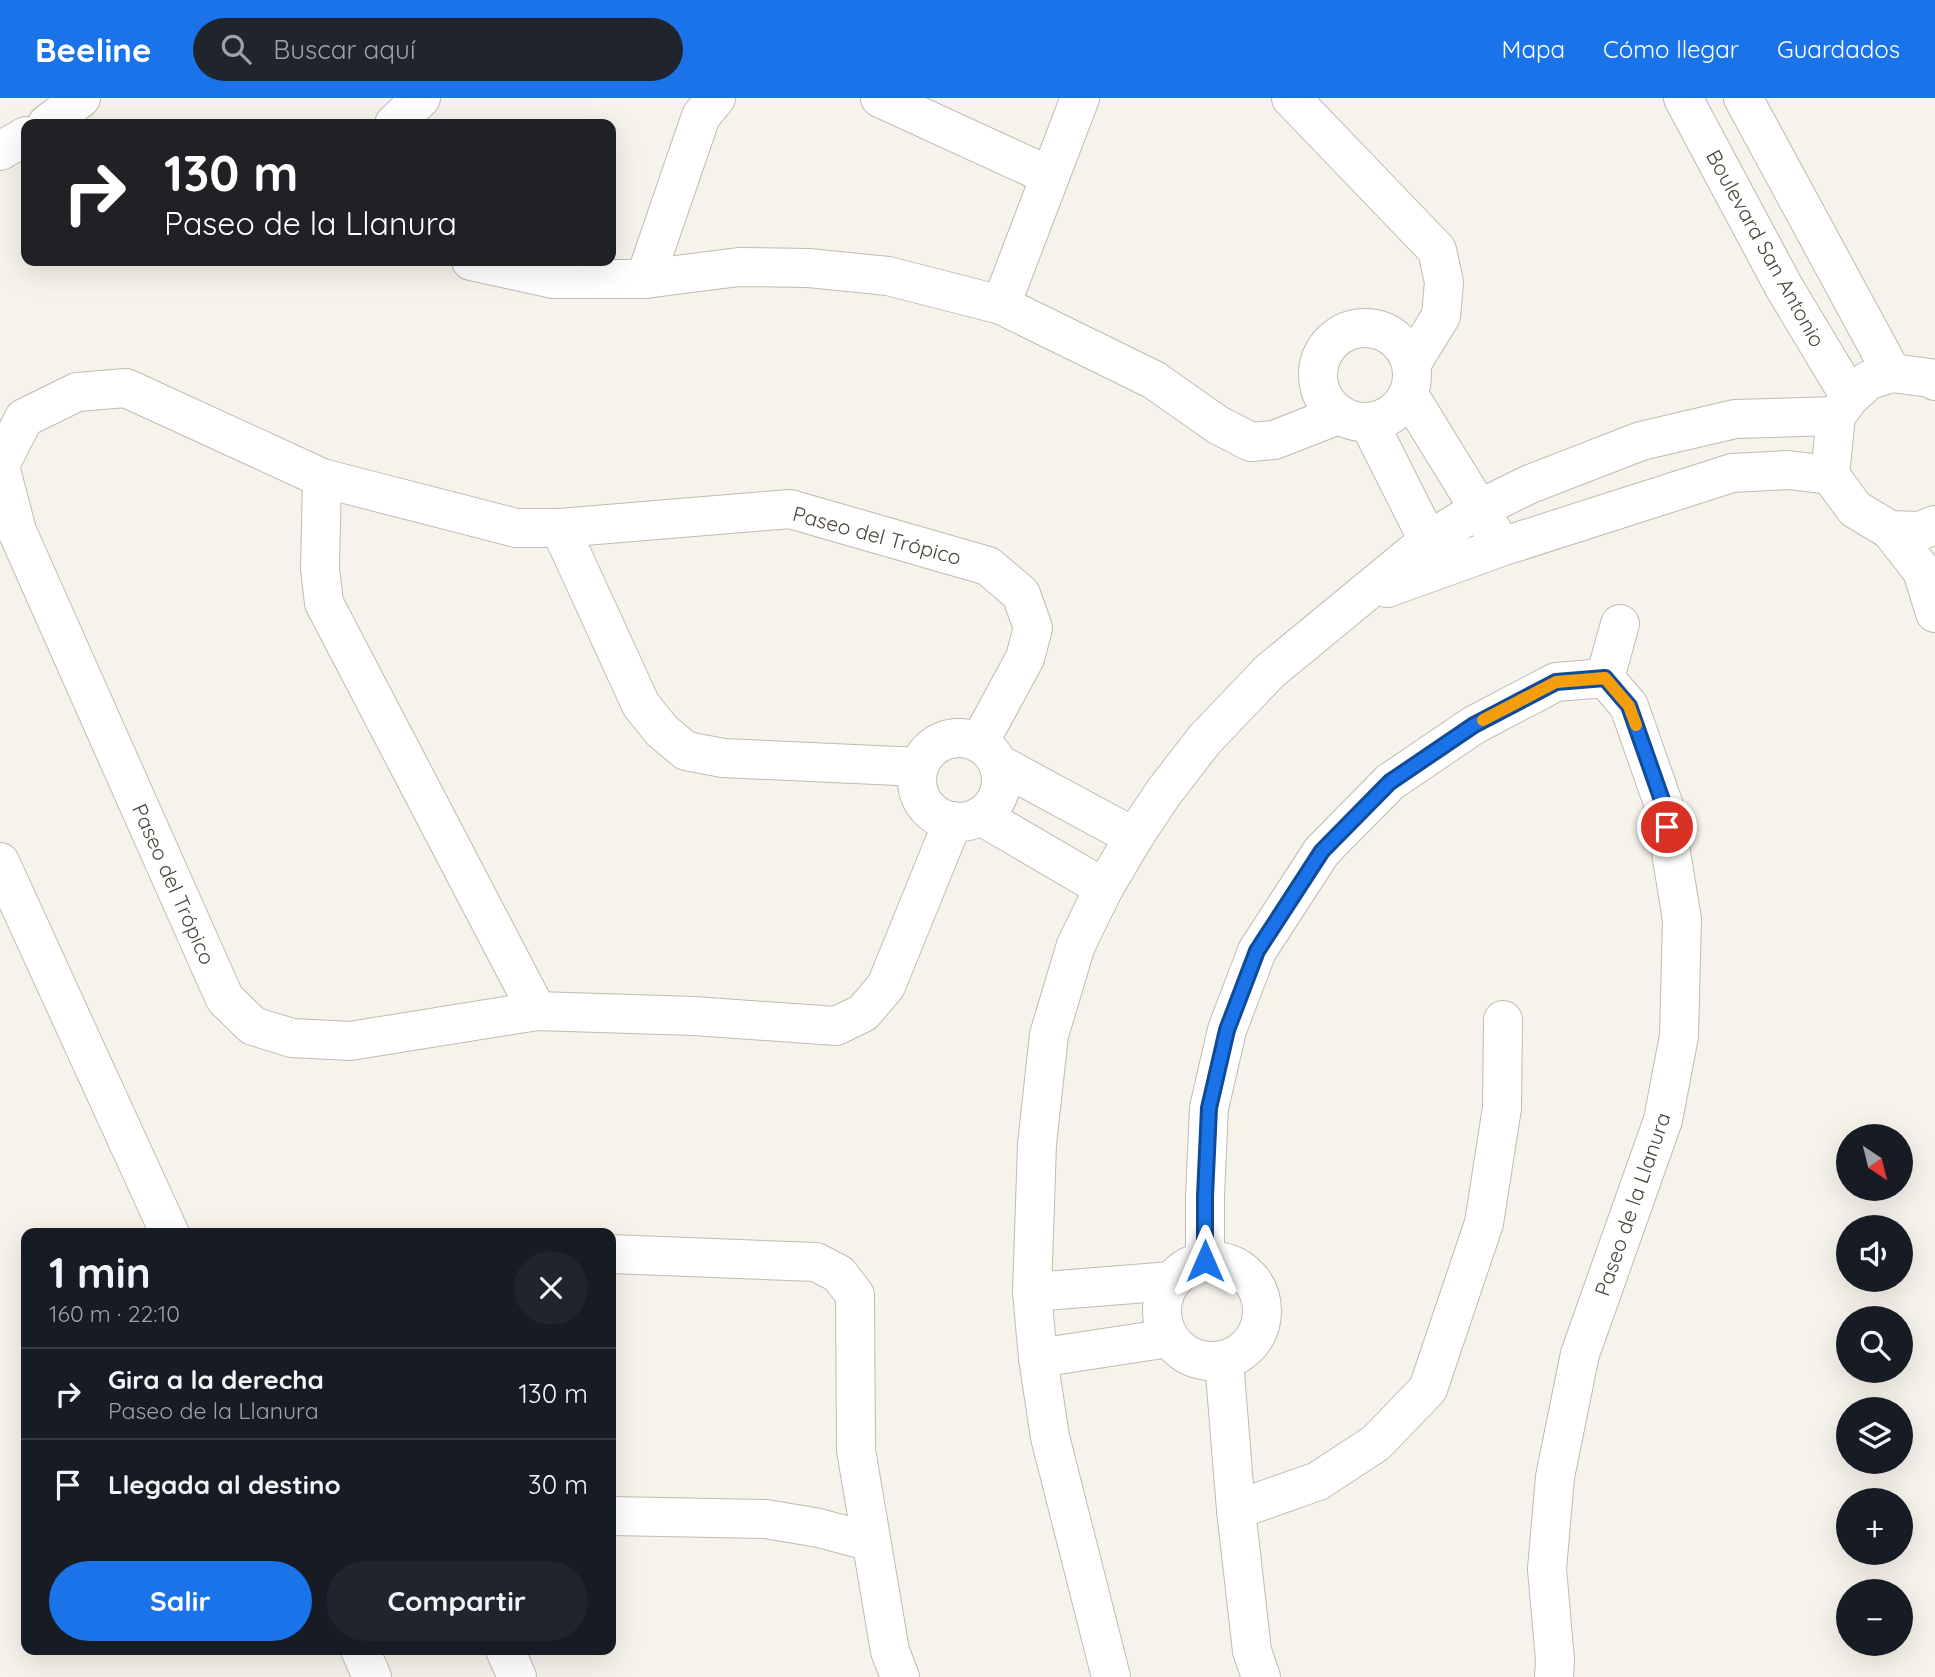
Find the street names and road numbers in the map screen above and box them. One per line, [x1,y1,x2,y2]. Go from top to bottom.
street label: Boulevard San Antonio [1701,145,1831,351]
street label: Paseo del Trópico [790,500,964,570]
street label: Paseo del Trópico [127,800,221,968]
street label: Paseo de la Llanura [1588,1109,1676,1299]

